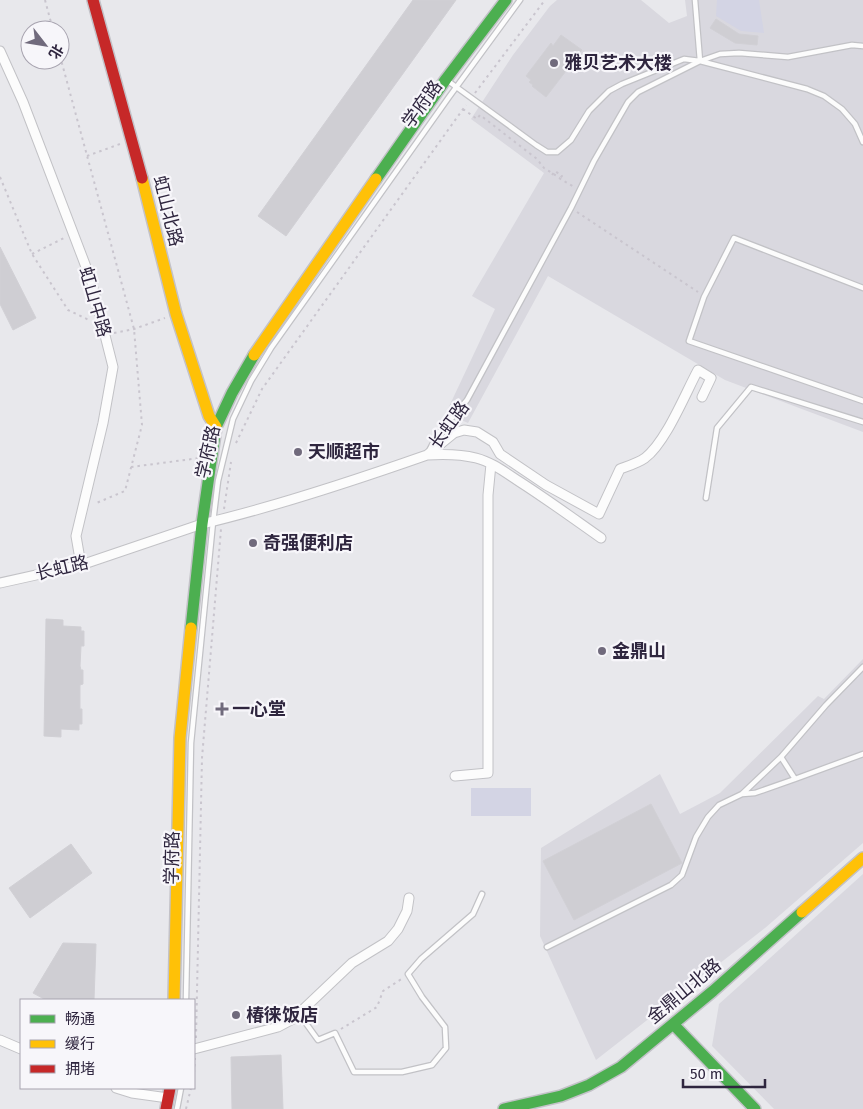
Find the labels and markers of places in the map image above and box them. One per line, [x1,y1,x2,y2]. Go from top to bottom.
place label: 雅贝艺术大楼 [564,52,672,74]
marker: 雅贝艺术大楼 [548,57,560,69]
place label: 天顺超市 [308,441,380,463]
marker: 天顺超市 [292,446,304,458]
place label: 奇强便利店 [263,532,353,554]
marker: 奇强便利店 [247,537,259,549]
place label: 金鼎山 [612,640,666,662]
marker: 金鼎山 [596,645,608,657]
place label: 一心堂 [232,698,286,720]
marker: 一心堂 [216,703,228,715]
place label: 椿徕饭店 [246,1004,318,1026]
marker: 椿徕饭店 [230,1009,242,1021]

